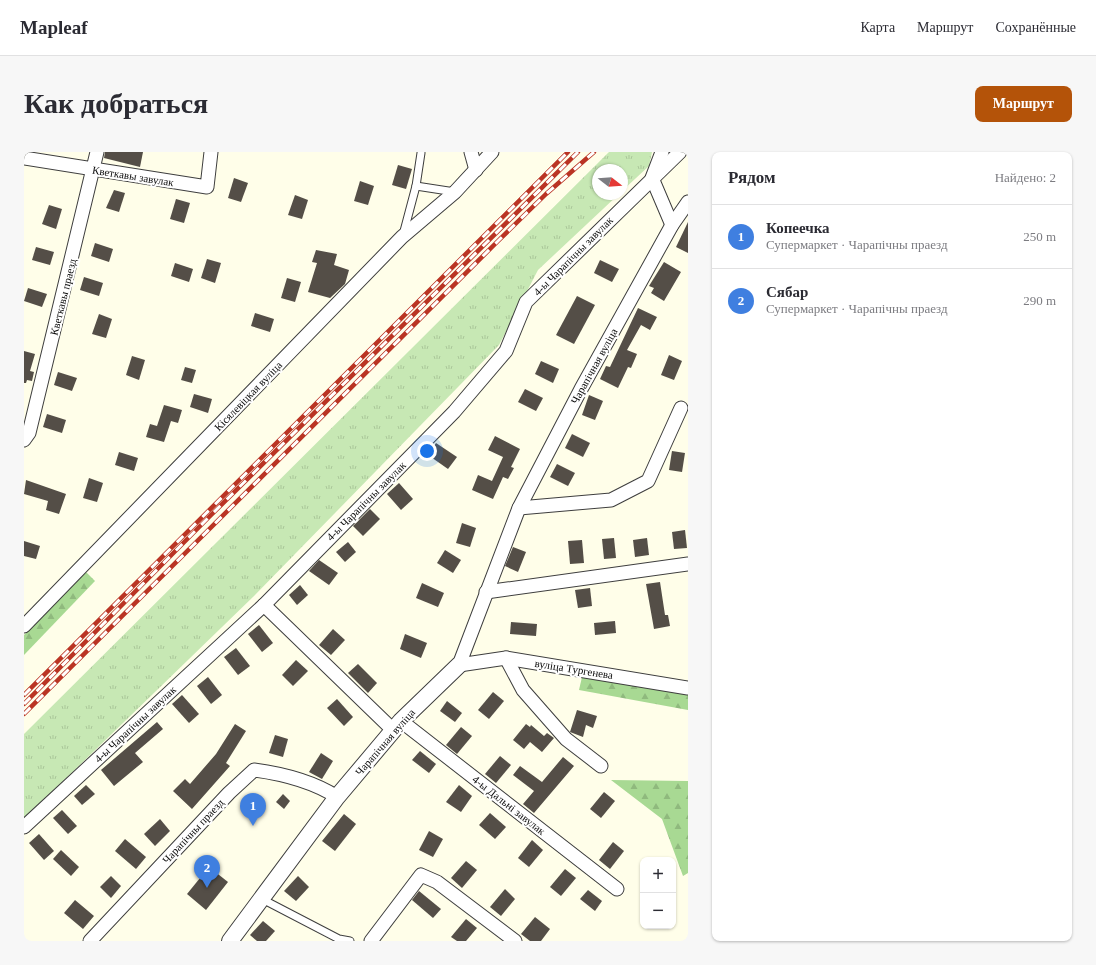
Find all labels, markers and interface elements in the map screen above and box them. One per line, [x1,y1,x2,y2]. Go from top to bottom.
text: Mapleaf [20,17,88,38]
text: Карта [860,20,895,35]
text: Маршрут [917,20,973,35]
text: Сохранённые [995,20,1076,35]
button: Маршрут [975,86,1072,122]
text: Как добраться [24,88,208,119]
street label: Кветкавы завулак [91,164,175,188]
north arrow [592,164,628,200]
text: Рядом [728,168,776,187]
text: Найдено: 2 [995,170,1056,185]
street label: 4-ы Чарапічны завулак [531,214,615,298]
text: Копеечка [766,220,830,236]
text: 1 [738,229,744,244]
text: 250 m [1023,229,1056,244]
text: Супермаркет · Чарапічны праезд [766,237,948,252]
street label: Кветкавы праезд [48,257,78,337]
text: Сябар [766,284,808,300]
text: 2 [738,293,744,308]
text: 290 m [1023,293,1056,308]
text: Супермаркет · Чарапічны праезд [766,301,948,316]
street label: Чарапічная вуліца [568,326,620,406]
street label: Кісялевіцкая вуліца [212,359,284,433]
your location [417,441,437,461]
street label: 4-ы Чарапічны завулак [324,459,408,543]
street label: вуліца Тургенева [534,657,614,681]
street label: 4-ы Чарапічны завулак [92,683,179,765]
street label: Чарапічная вуліца [353,706,417,778]
street label: 4-ы Дальні завулак [470,773,548,837]
pin: 1 [240,793,266,826]
street label: Чарапічны праезд [160,796,226,866]
pin: 2 [194,855,220,888]
map controls [640,857,676,929]
button: + [640,857,676,893]
button: − [640,893,676,929]

